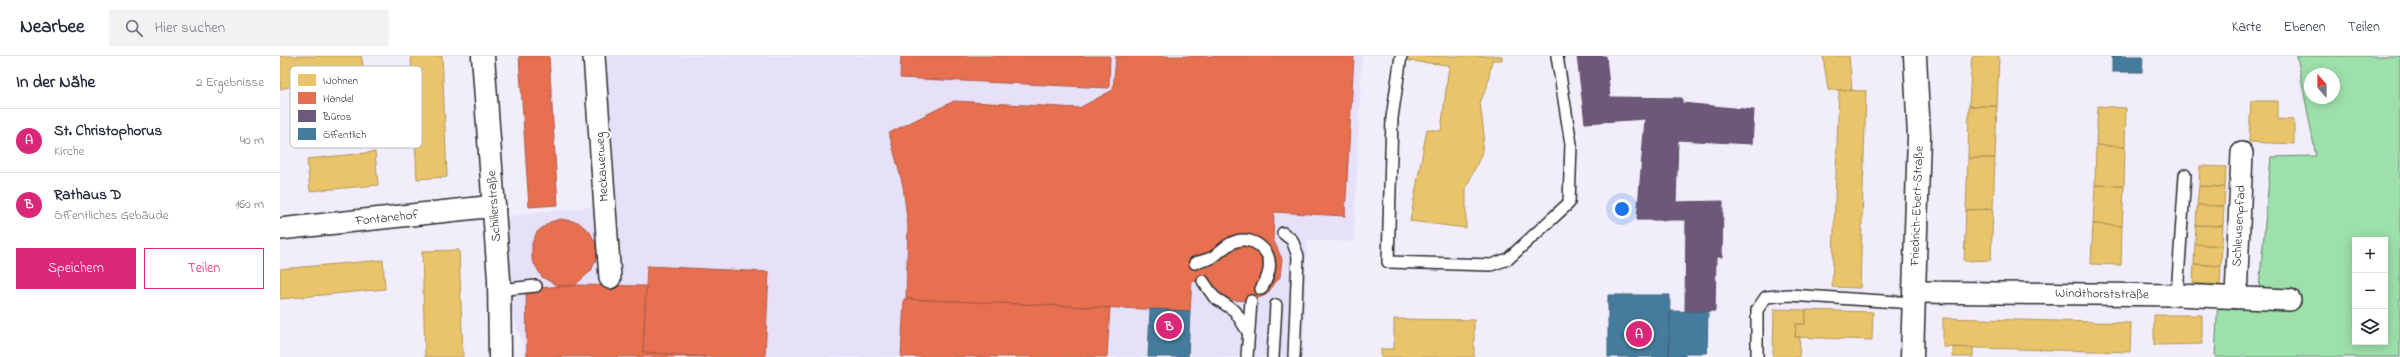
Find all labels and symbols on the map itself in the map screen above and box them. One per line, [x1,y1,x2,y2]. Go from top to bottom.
legend [290,66,422,148]
north arrow [2304,68,2340,104]
text: Wohnen [323,73,358,89]
text: Handel [323,91,354,107]
text: Büros [322,109,352,125]
text: Öffentlich [323,127,366,143]
street label: Meckauerweg [590,131,615,202]
street label: Friedrich-Ebert-Straße [1905,145,1929,267]
street label: Schillerstraße [482,169,506,242]
street label: Schleusenpfad [2227,184,2251,267]
your location [1612,199,1632,219]
street label: Fontanehof [354,205,420,231]
street label: Windthorststraße [2055,284,2149,304]
pin: B [1156,311,1182,341]
pin: A [1626,319,1652,349]

